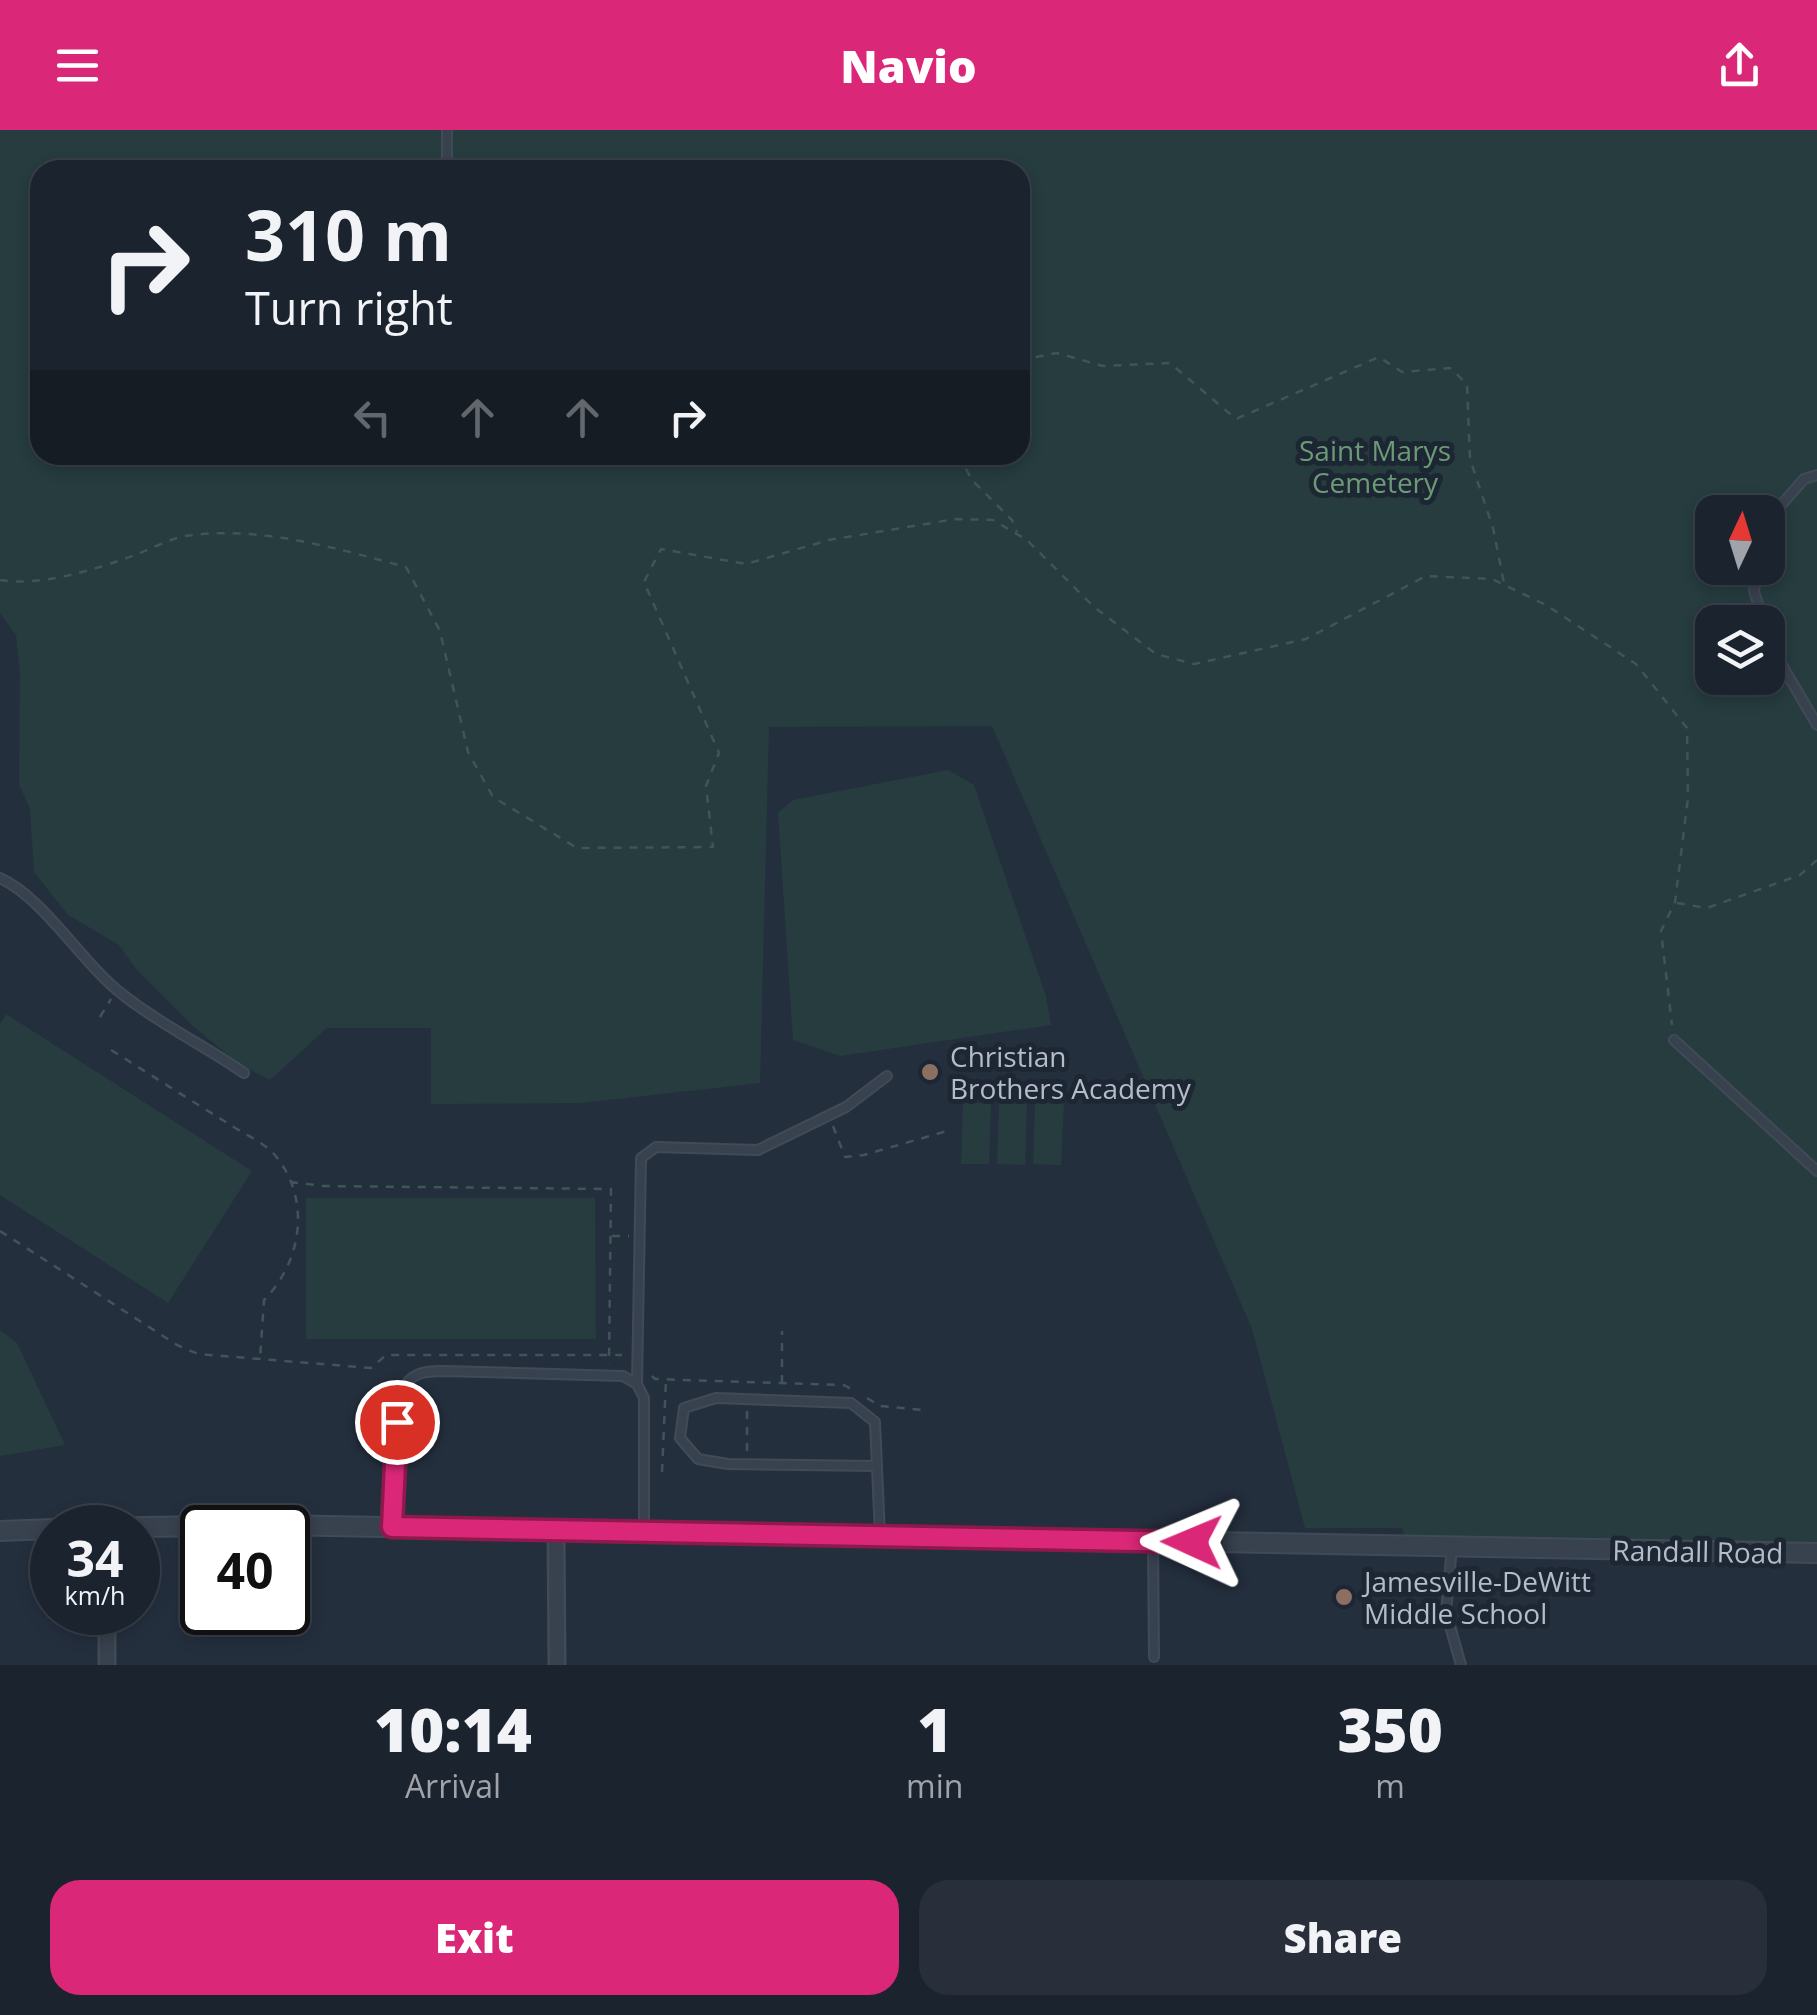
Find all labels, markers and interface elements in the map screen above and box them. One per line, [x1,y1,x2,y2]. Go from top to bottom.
text: Navio [840,35,977,96]
icon: menu [50,38,105,93]
icon: share [1712,38,1767,93]
text: 310 m [245,186,452,282]
icon: right [80,200,210,330]
text: Turn right [245,277,453,338]
icon: left [345,390,400,445]
icon: ahead [450,390,505,445]
icon: ahead [555,390,610,445]
icon: right [660,390,715,445]
park label: Saint Marys Cemetery [1299,431,1451,501]
north arrow [1695,495,1785,585]
map controls [1695,495,1785,695]
button: layers [1695,605,1785,695]
place label: Christian Brothers Academy [950,1037,1192,1107]
marker: Christian Brothers Academy [919,1061,941,1083]
pin [355,1380,440,1465]
icon: arrive [370,1395,425,1450]
position arrow [1140,1490,1244,1594]
speed limit sign: 40 [180,1505,310,1635]
text: 34 [66,1524,124,1592]
street label: Randall Road [1612,1531,1784,1571]
place label: Jamesville-DeWitt Middle School [1361,1562,1591,1632]
text: km/h [65,1578,125,1612]
marker: Jamesville-DeWitt Middle School [1333,1586,1355,1608]
text: 10:14 [374,1688,532,1770]
text: 1 [917,1688,952,1770]
text: 350 [1337,1688,1443,1770]
text: Arrival [405,1764,501,1807]
text: min [906,1764,963,1807]
text: m [1375,1764,1405,1807]
button: Exit [50,1880,899,1995]
button: Share [919,1880,1767,1995]

